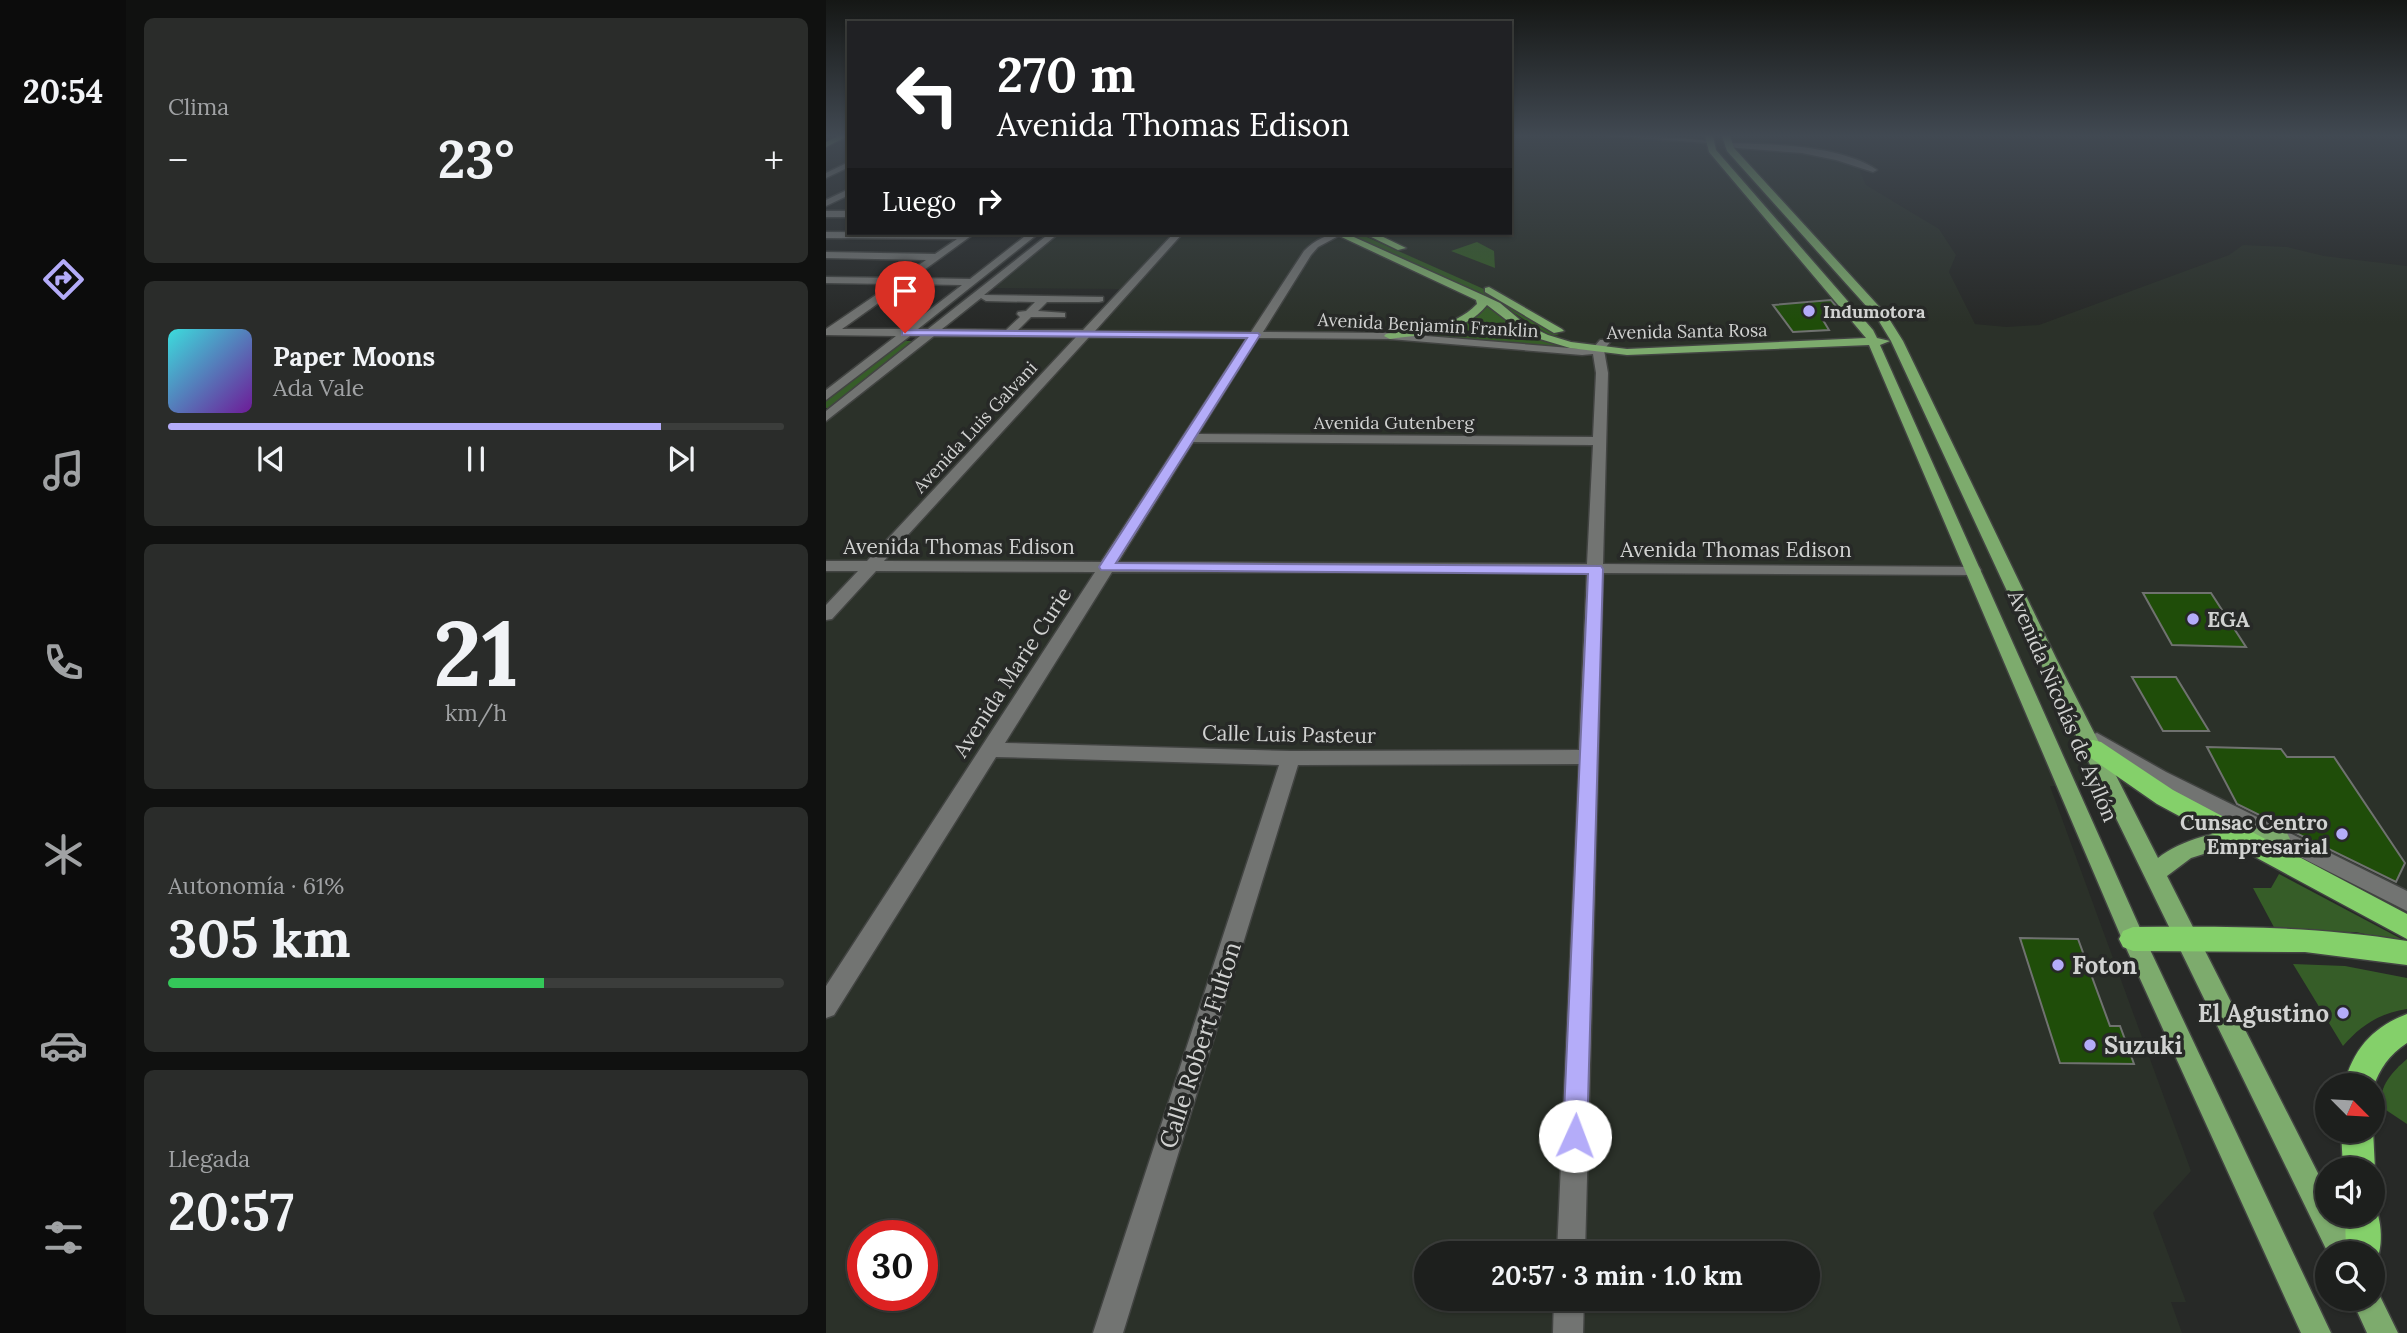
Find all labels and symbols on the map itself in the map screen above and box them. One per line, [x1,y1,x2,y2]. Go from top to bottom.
pin [875,261,935,333]
place label: Indumotora [1823,300,1926,323]
marker: Indumotora [1801,303,1817,319]
street label: Avenida Benjamin Franklin [1316,308,1539,342]
street label: Avenida Santa Rosa [1605,318,1768,344]
street label: Avenida Luis Galvani [907,356,1042,498]
street label: Avenida Gutenberg [1313,411,1475,434]
street label: Avenida Thomas Edison [842,533,1075,560]
street label: Avenida Thomas Edison [1619,536,1852,563]
street label: Avenida Marie Curie [946,582,1077,763]
street label: Avenida Nicolás de Ayllón [2002,585,2124,826]
place label: EGA [2207,606,2250,633]
marker: EGA [2185,611,2201,627]
street label: Calle Luis Pasteur [1202,719,1376,749]
place label: Cunsac Centro Empresarial [2180,809,2328,860]
marker: Cunsac Centro Empresarial [2334,826,2350,842]
street label: Calle Robert Fulton [1152,938,1248,1152]
place label: Foton [2072,950,2137,981]
marker: Foton [2050,957,2066,973]
place label: El Agustino [2198,998,2329,1029]
marker: El Agustino [2335,1005,2351,1021]
place label: Suzuki [2104,1030,2182,1061]
marker: Suzuki [2082,1037,2098,1053]
north arrow [2315,1073,2385,1143]
position arrow [1538,1099,1612,1173]
speed limit sign: 30 [847,1220,938,1311]

